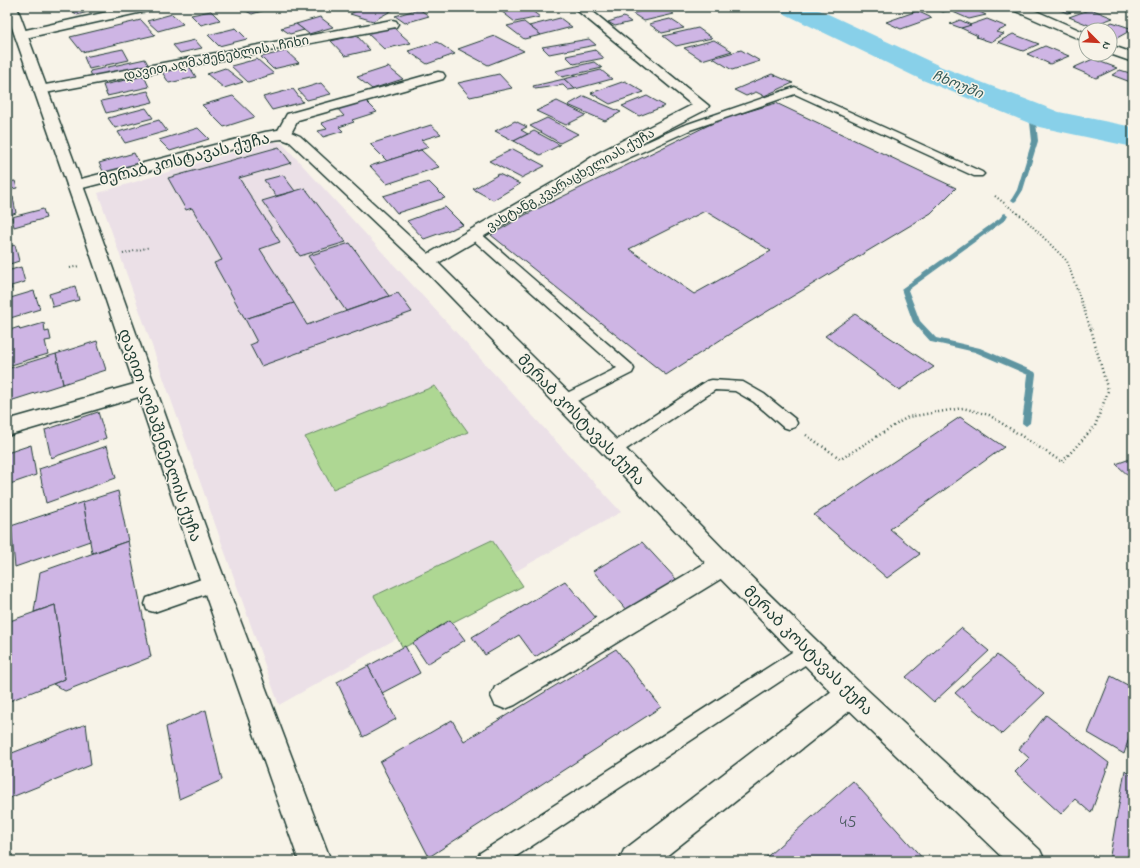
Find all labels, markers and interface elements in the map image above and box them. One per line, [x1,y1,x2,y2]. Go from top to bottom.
north arrow [1078,22,1118,62]
street label: დავით აღმაშენებლის I ჩიხი [122,31,311,86]
text: N [1097,39,1115,52]
water label: ჩხოუში [929,66,987,105]
street label: ვახტანგ კვარაცხელიას ქუჩა [483,124,658,236]
street label: მერაბ კოსტავას ქუჩა [97,127,272,193]
street label: დავით აღმაშენებლის ქუჩა [111,326,207,545]
street label: მერაბ კოსტავას ქუჩა [511,349,650,492]
street label: მერაბ კოსტავას ქუჩა [737,581,878,722]
house number: 45 [840,810,857,835]

